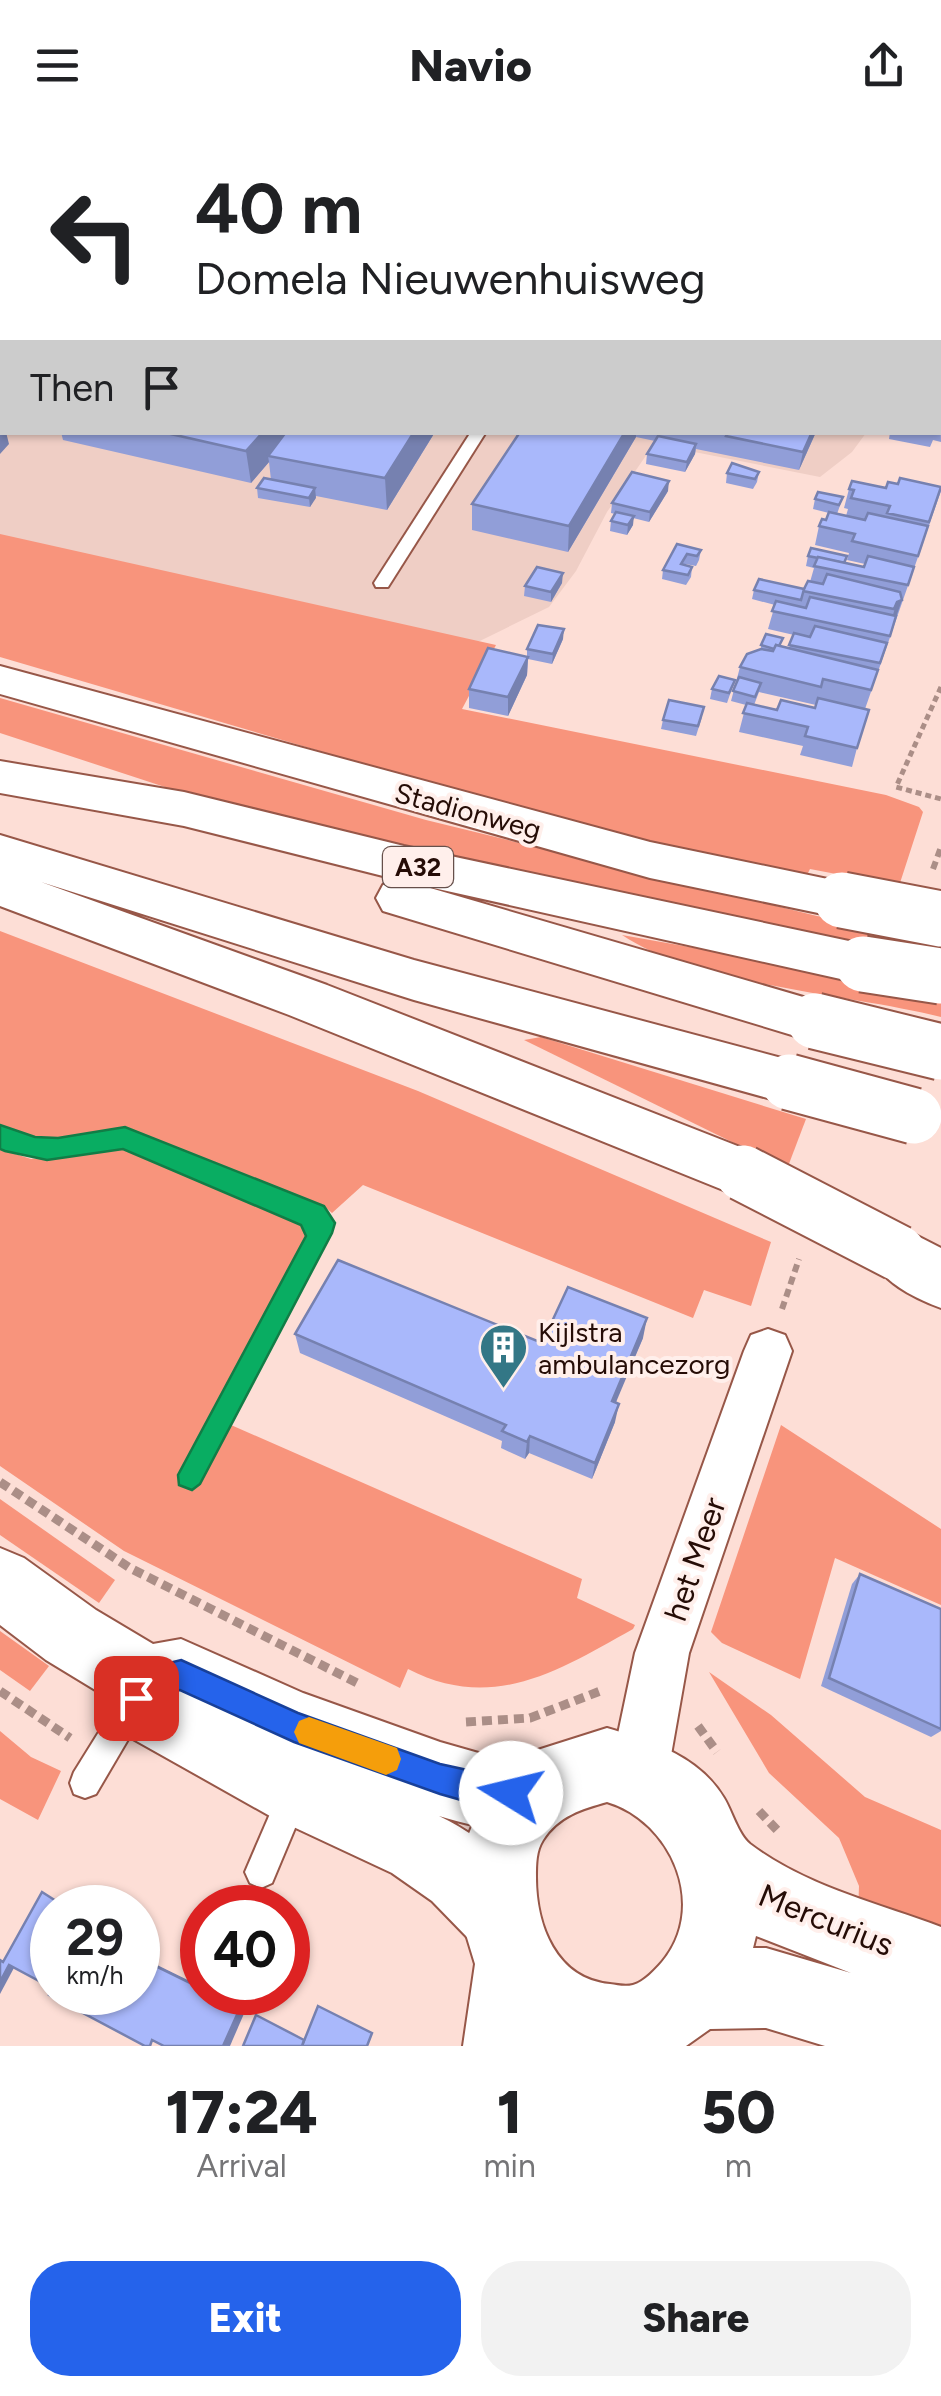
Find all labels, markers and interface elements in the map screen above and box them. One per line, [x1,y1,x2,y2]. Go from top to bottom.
icon: menu [30,38,85,93]
text: Navio [409,38,532,92]
icon: share [856,38,911,93]
text: 40 m [195,166,362,251]
icon: left [30,170,160,300]
text: Domela Nieuwenhuisweg [195,251,706,305]
icon: arrive [134,360,189,415]
text: Then [30,365,114,411]
street label: Stadionweg [391,775,545,847]
road number: A32 [383,847,453,887]
place label: Kijlstra ambulancezorg [538,1315,731,1381]
building icon: Kijlstra ambulancezorg [477,1322,529,1390]
street label: het Meer [656,1492,734,1626]
pin [94,1656,179,1741]
icon: arrive [109,1671,164,1726]
position arrow [459,1741,563,1845]
street label: Mercurius [753,1876,899,1964]
speed limit sign: 40 [180,1885,310,2015]
text: 29 [66,1907,124,1968]
text: km/h [66,1960,124,1990]
text: 17:24 [165,2076,318,2148]
text: 1 [497,2076,522,2148]
text: 50 [701,2076,776,2148]
text: Arrival [197,2147,287,2185]
text: min [483,2147,536,2185]
text: m [725,2147,752,2185]
button: Exit [30,2261,461,2376]
button: Share [481,2261,911,2376]

